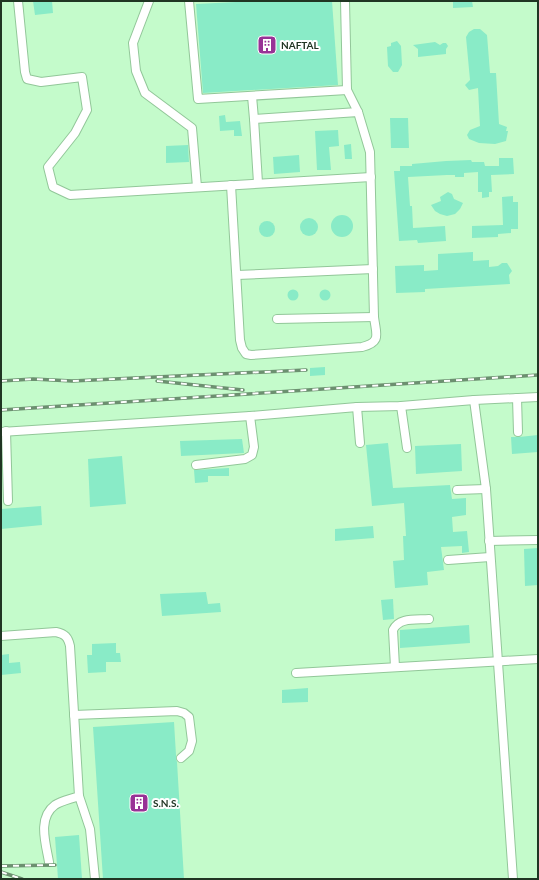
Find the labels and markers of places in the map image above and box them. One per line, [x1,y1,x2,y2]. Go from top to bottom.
building icon: NAFTAL [256,34,278,56]
place label: NAFTAL [281,39,320,51]
building icon: S.N.S. [128,792,150,814]
place label: S.N.S. [153,797,179,809]

